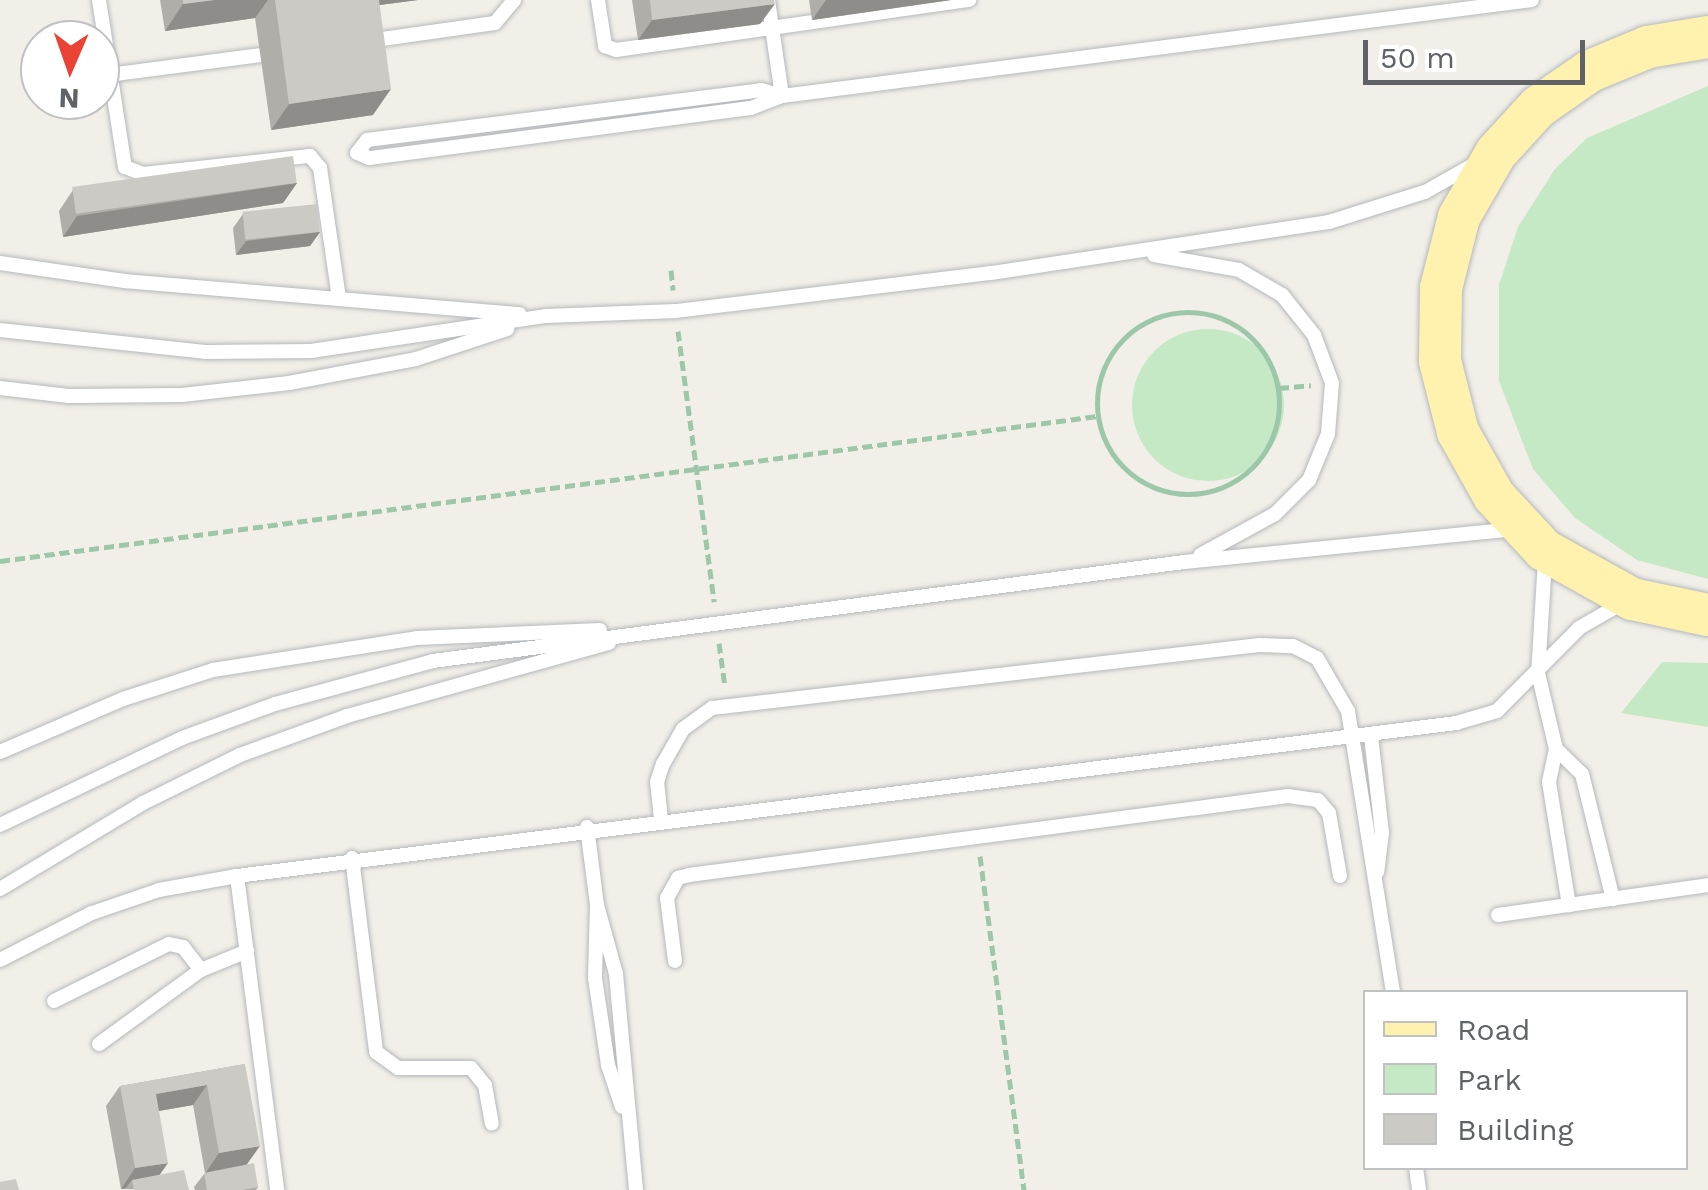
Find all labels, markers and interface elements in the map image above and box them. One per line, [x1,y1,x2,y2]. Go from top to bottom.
north arrow [20,20,120,120]
scale bar [1368,20,1590,82]
text: 50 m [1380,40,1455,75]
text: N [58,82,80,115]
legend [1363,990,1688,1170]
text: Road [1457,1012,1530,1047]
text: Park [1457,1062,1522,1097]
text: Building [1457,1112,1574,1147]

